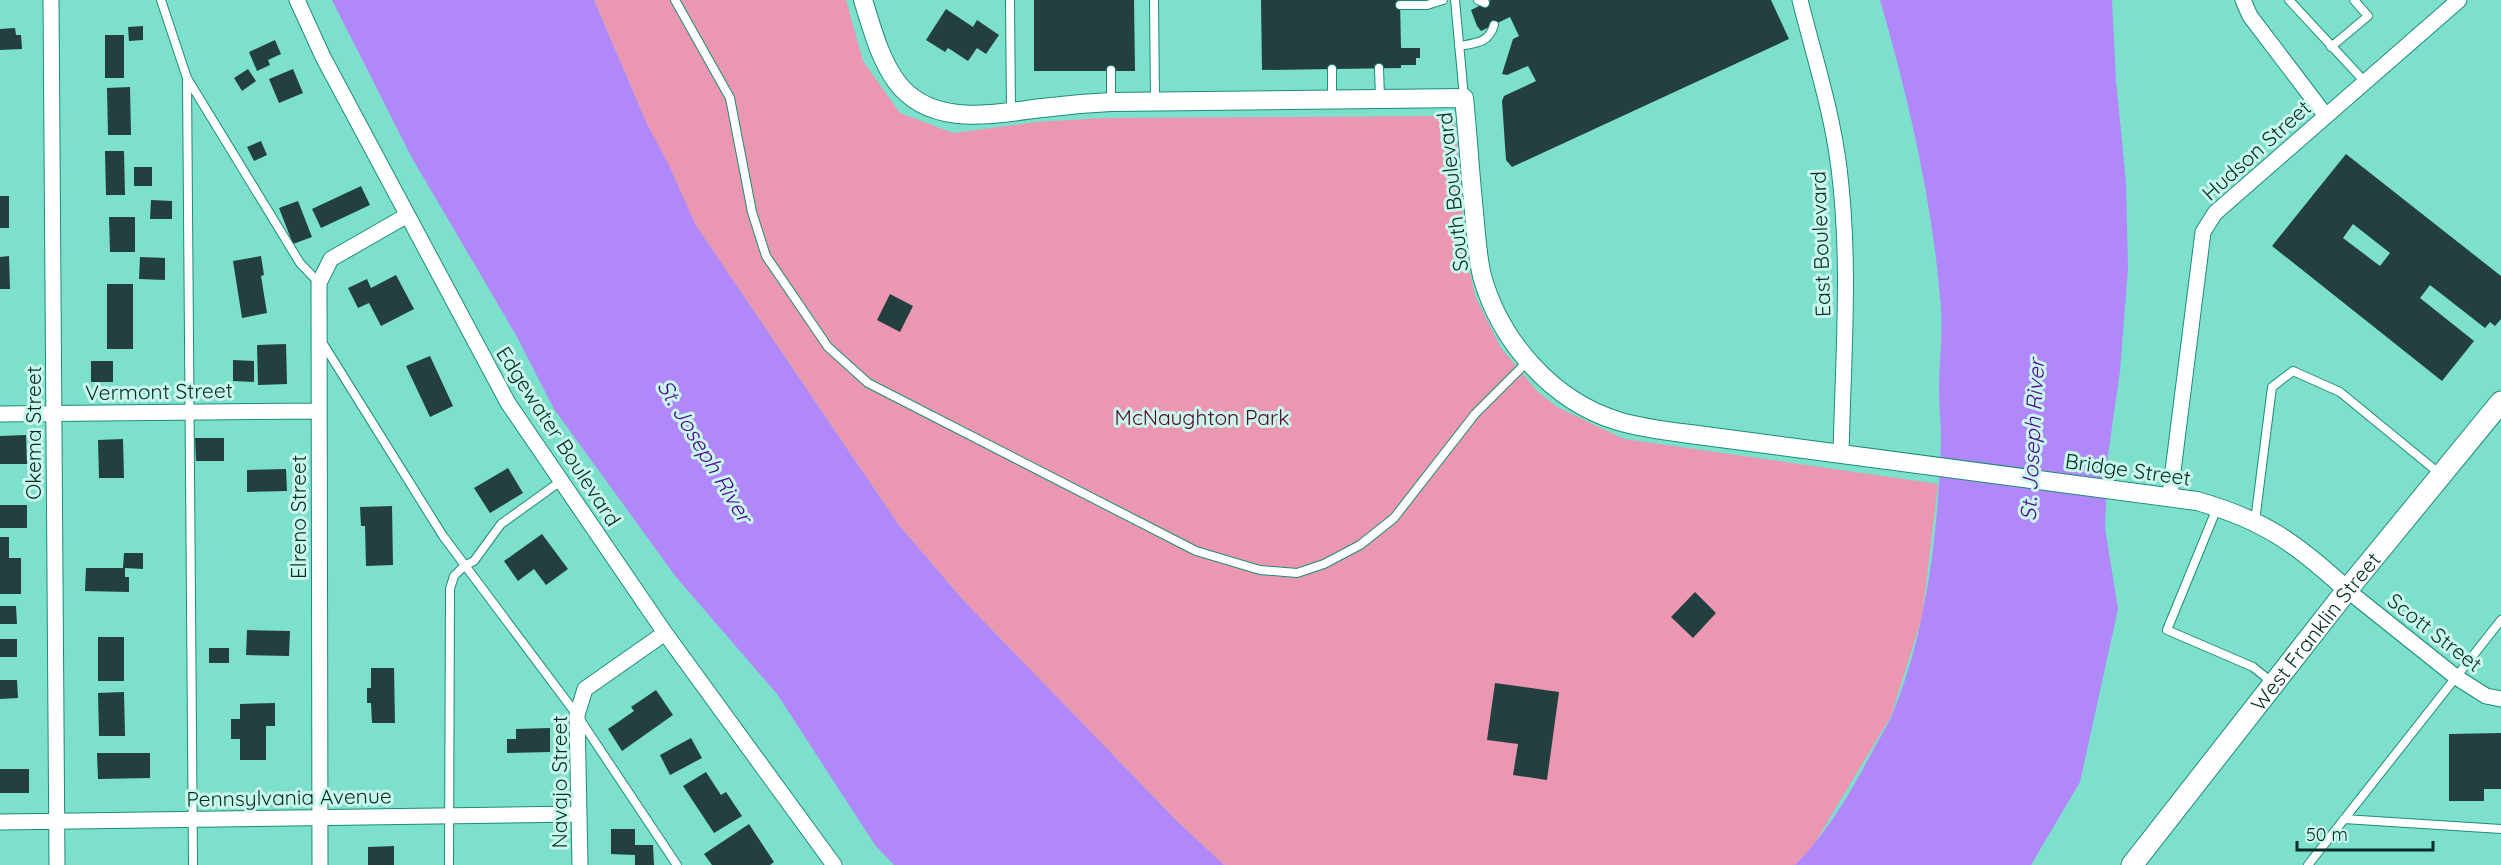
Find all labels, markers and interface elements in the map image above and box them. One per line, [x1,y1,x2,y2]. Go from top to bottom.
street label: Hudson Street [2196,94,2316,206]
street label: South Boulevard [1431,111,1473,273]
street label: East Boulevard [1804,171,1836,317]
street label: Edgewater Boulevard [491,341,627,531]
water label: St. Joseph River [2014,356,2050,522]
street label: Okema Street [20,366,46,500]
water label: St. Joseph River [651,374,760,530]
street label: Vermont Street [85,377,233,405]
park label: McNaughton Park [1115,404,1289,430]
street label: Bridge Street [2063,447,2193,491]
street label: Elreno Street [285,455,311,579]
street label: West Franklin Street [2245,547,2386,716]
street label: Scott Street [2383,587,2487,677]
street label: Navajo Street [546,715,572,849]
street label: Pennsylvania Avenue [186,782,392,812]
scale bar [2297,814,2434,852]
text: 50 m [2306,823,2348,846]

